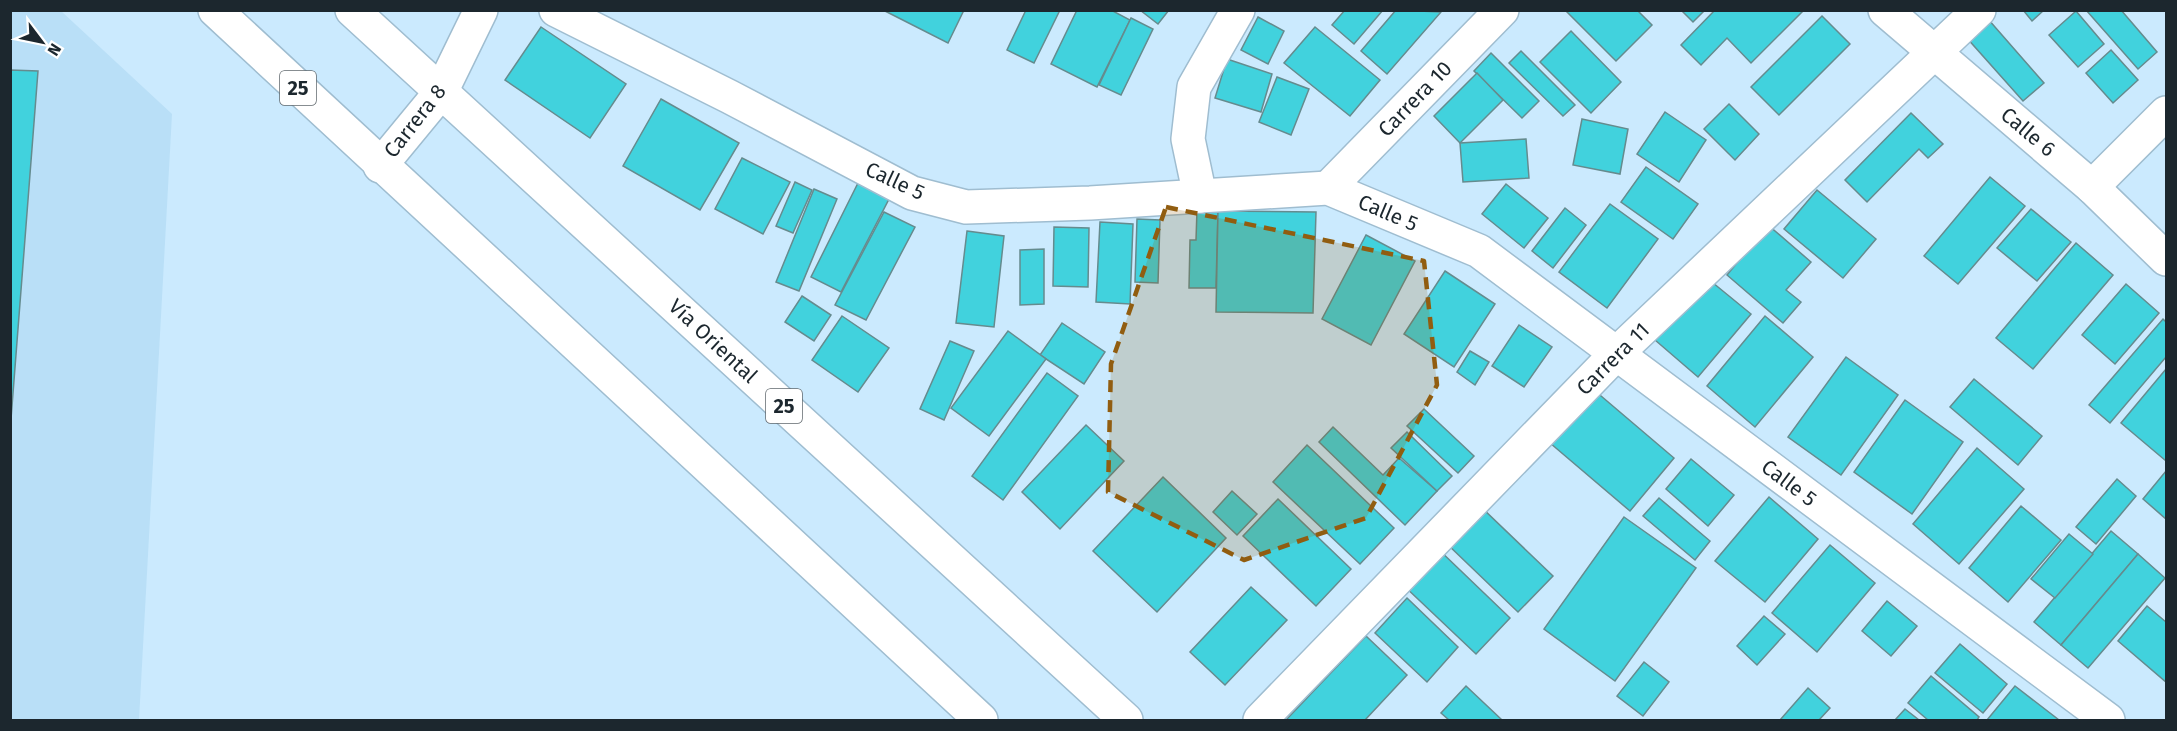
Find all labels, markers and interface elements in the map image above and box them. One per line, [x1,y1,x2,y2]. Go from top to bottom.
north arrow [12,12,72,72]
text: N [43,40,65,59]
street label: Carrera 10 [1373,56,1457,142]
road number: 25 [280,71,316,105]
street label: Carrera 8 [378,79,452,163]
street label: Calle 6 [1995,102,2061,162]
street label: Calle 5 [861,156,929,206]
street label: Calle 5 [1354,189,1422,237]
street label: Vía Oriental [663,293,763,389]
street label: Carrera 11 [1571,317,1655,401]
road number: 25 [766,389,802,423]
street label: Calle 5 [1756,454,1822,512]

